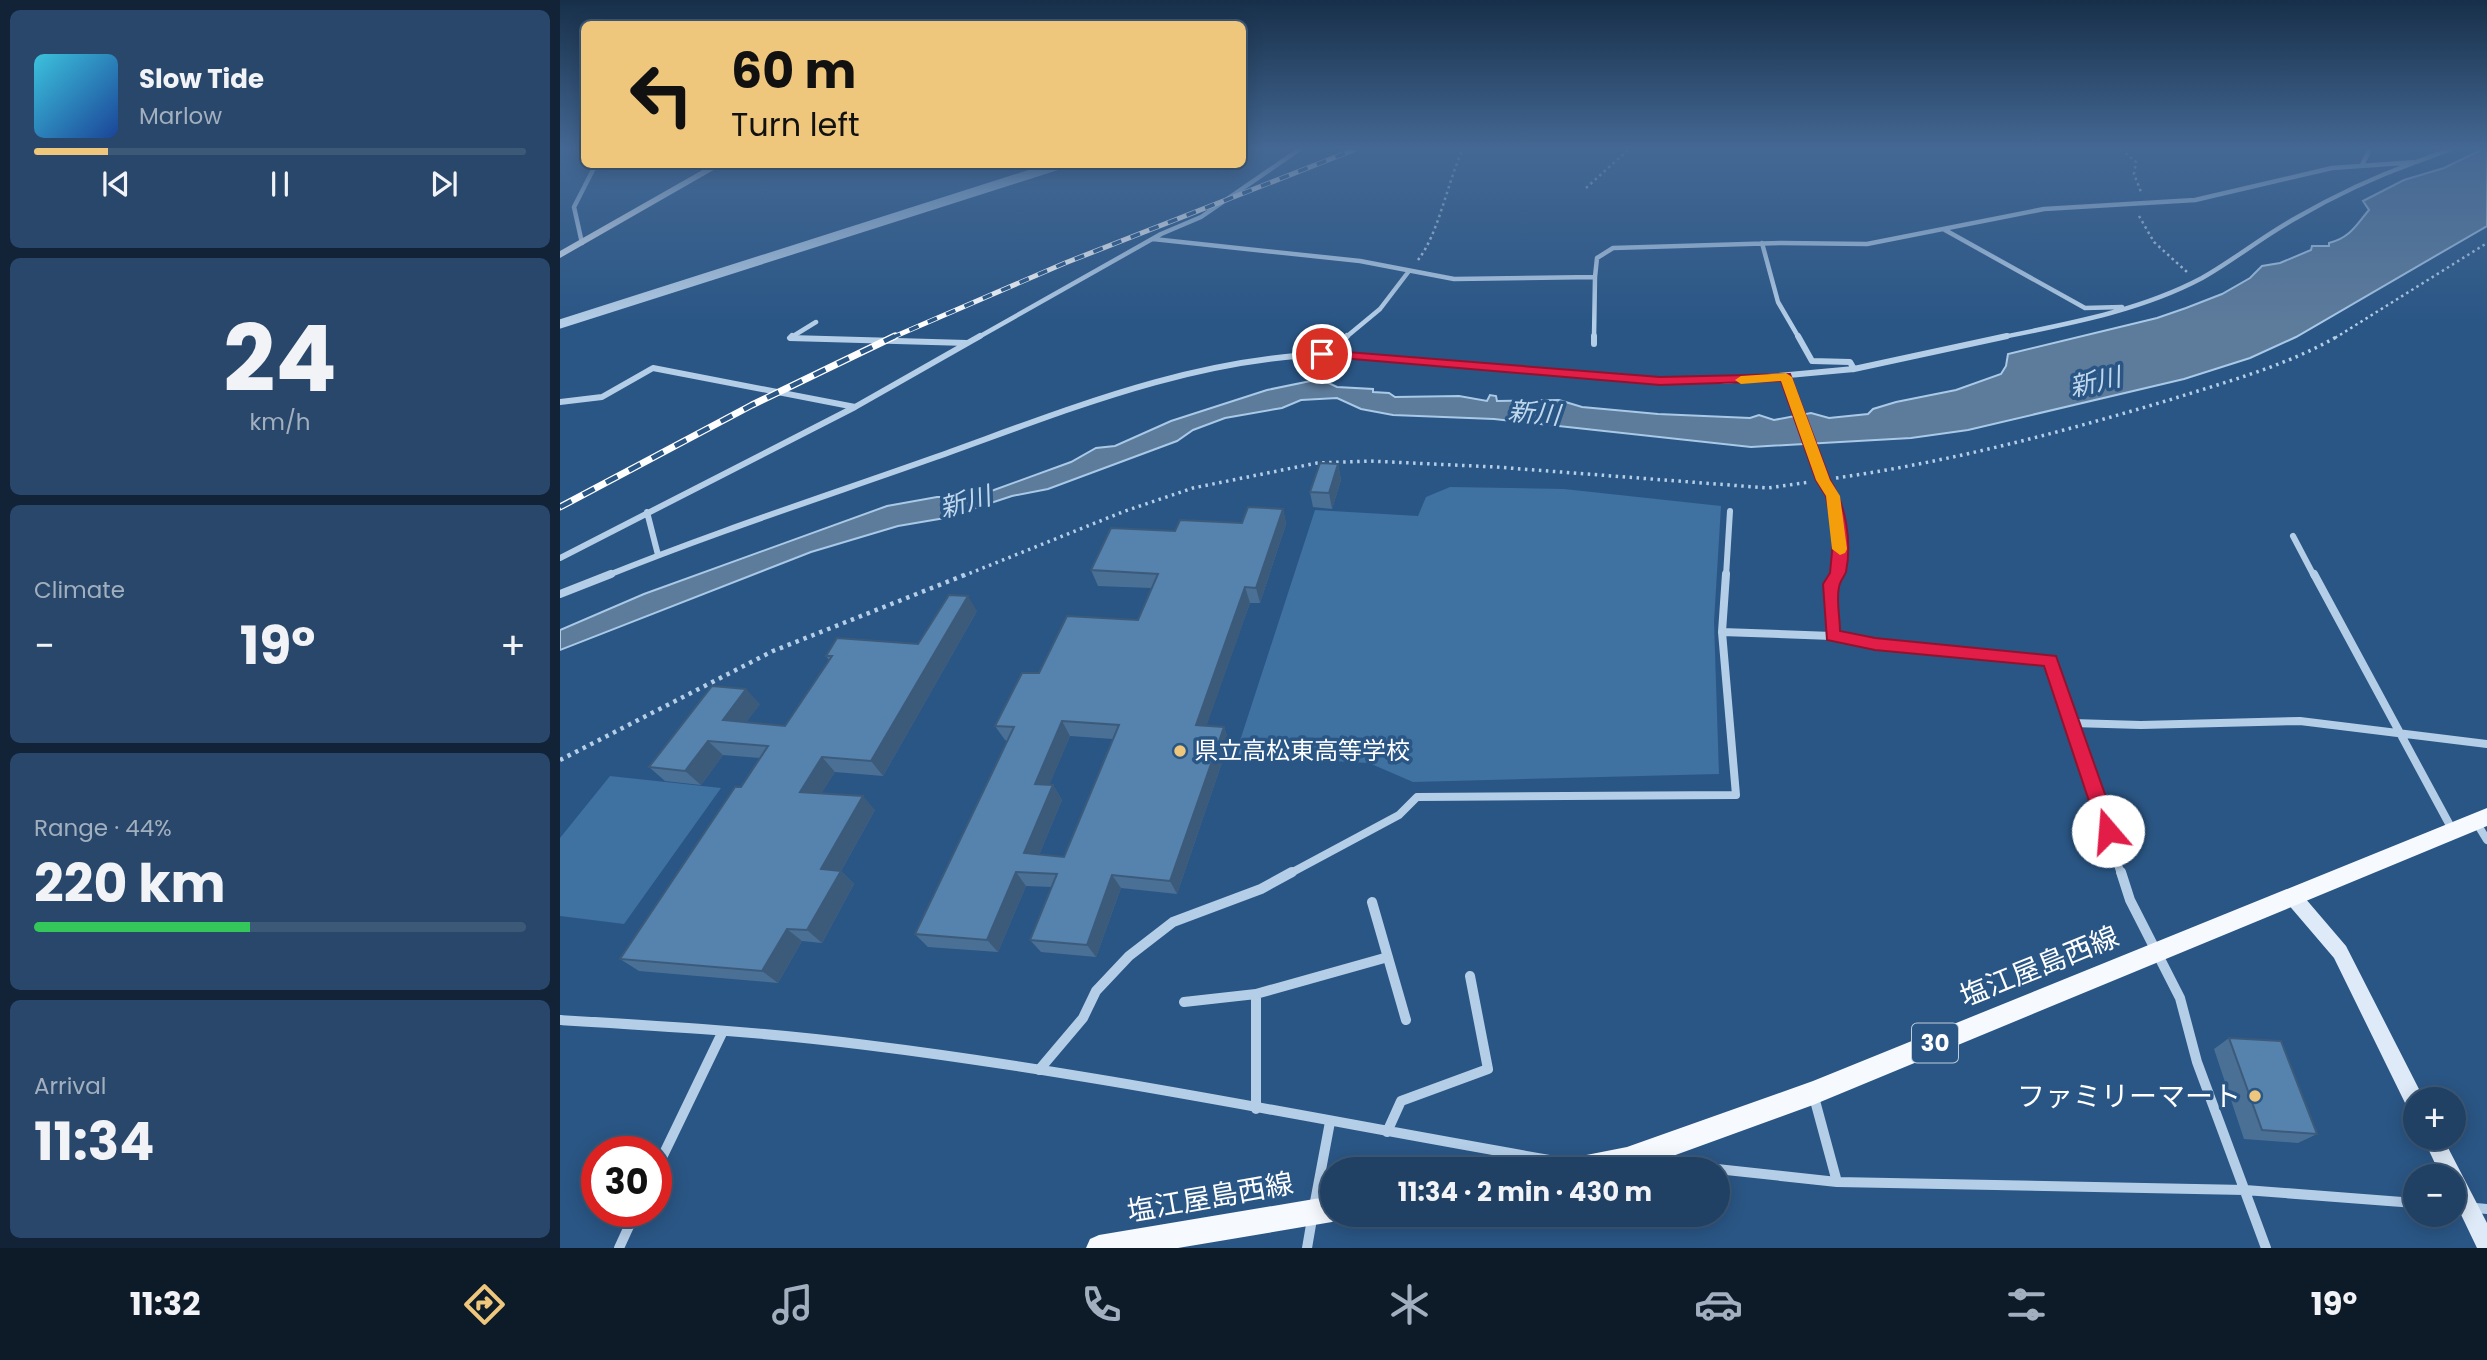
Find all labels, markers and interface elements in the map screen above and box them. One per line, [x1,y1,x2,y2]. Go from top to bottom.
text: 60 m [731,37,856,105]
icon: left [616,49,707,140]
text: Slow Tide [139,61,264,97]
text: Marlow [139,100,222,132]
text: Turn left [731,102,860,147]
icon: previous [97,165,135,203]
icon: pause [261,165,299,203]
icon: next [425,165,463,203]
text: 24 [223,295,337,423]
pin [1292,324,1352,384]
icon: arrive [1303,335,1341,373]
water label: 新川 [2066,358,2127,405]
water label: 新川 [1507,393,1564,433]
text: km/h [249,406,311,438]
water label: 新川 [935,477,998,526]
text: Climate [34,574,125,606]
text: 19° [240,609,315,682]
text: − [34,619,55,672]
text: + [500,619,526,672]
place label: 県立高松東高等学校 [1194,734,1410,767]
marker: 県立高松東高等学校 [1172,743,1188,759]
position arrow [2071,794,2145,868]
text: Range · 44% [34,812,172,844]
text: 220 km [34,847,226,920]
street label: 塩江屋島西線 [1954,917,2124,1016]
road number: 30 [1912,1024,1958,1062]
text: Arrival [34,1070,106,1102]
place label: ファミリーマート [2017,1077,2241,1116]
map controls [2403,1087,2466,1227]
button: + [2403,1087,2466,1150]
marker: ファミリーマート [2247,1088,2263,1104]
text: 11:34 [34,1105,155,1178]
speed limit sign: 30 [581,1136,672,1227]
street label: 塩江屋島西線 [1124,1164,1296,1231]
button: − [2403,1164,2466,1227]
text: 11:34 · 2 min · 430 m [1398,1174,1652,1210]
icon: directions [460,1280,509,1329]
icon: music [768,1280,817,1329]
icon: phone [1077,1280,1126,1329]
icon: climate [1385,1280,1434,1329]
icon: car [1694,1280,1743,1329]
icon: filters [2002,1280,2051,1329]
text: 11:32 [130,1281,201,1326]
text: 19° [2311,1281,2357,1326]

